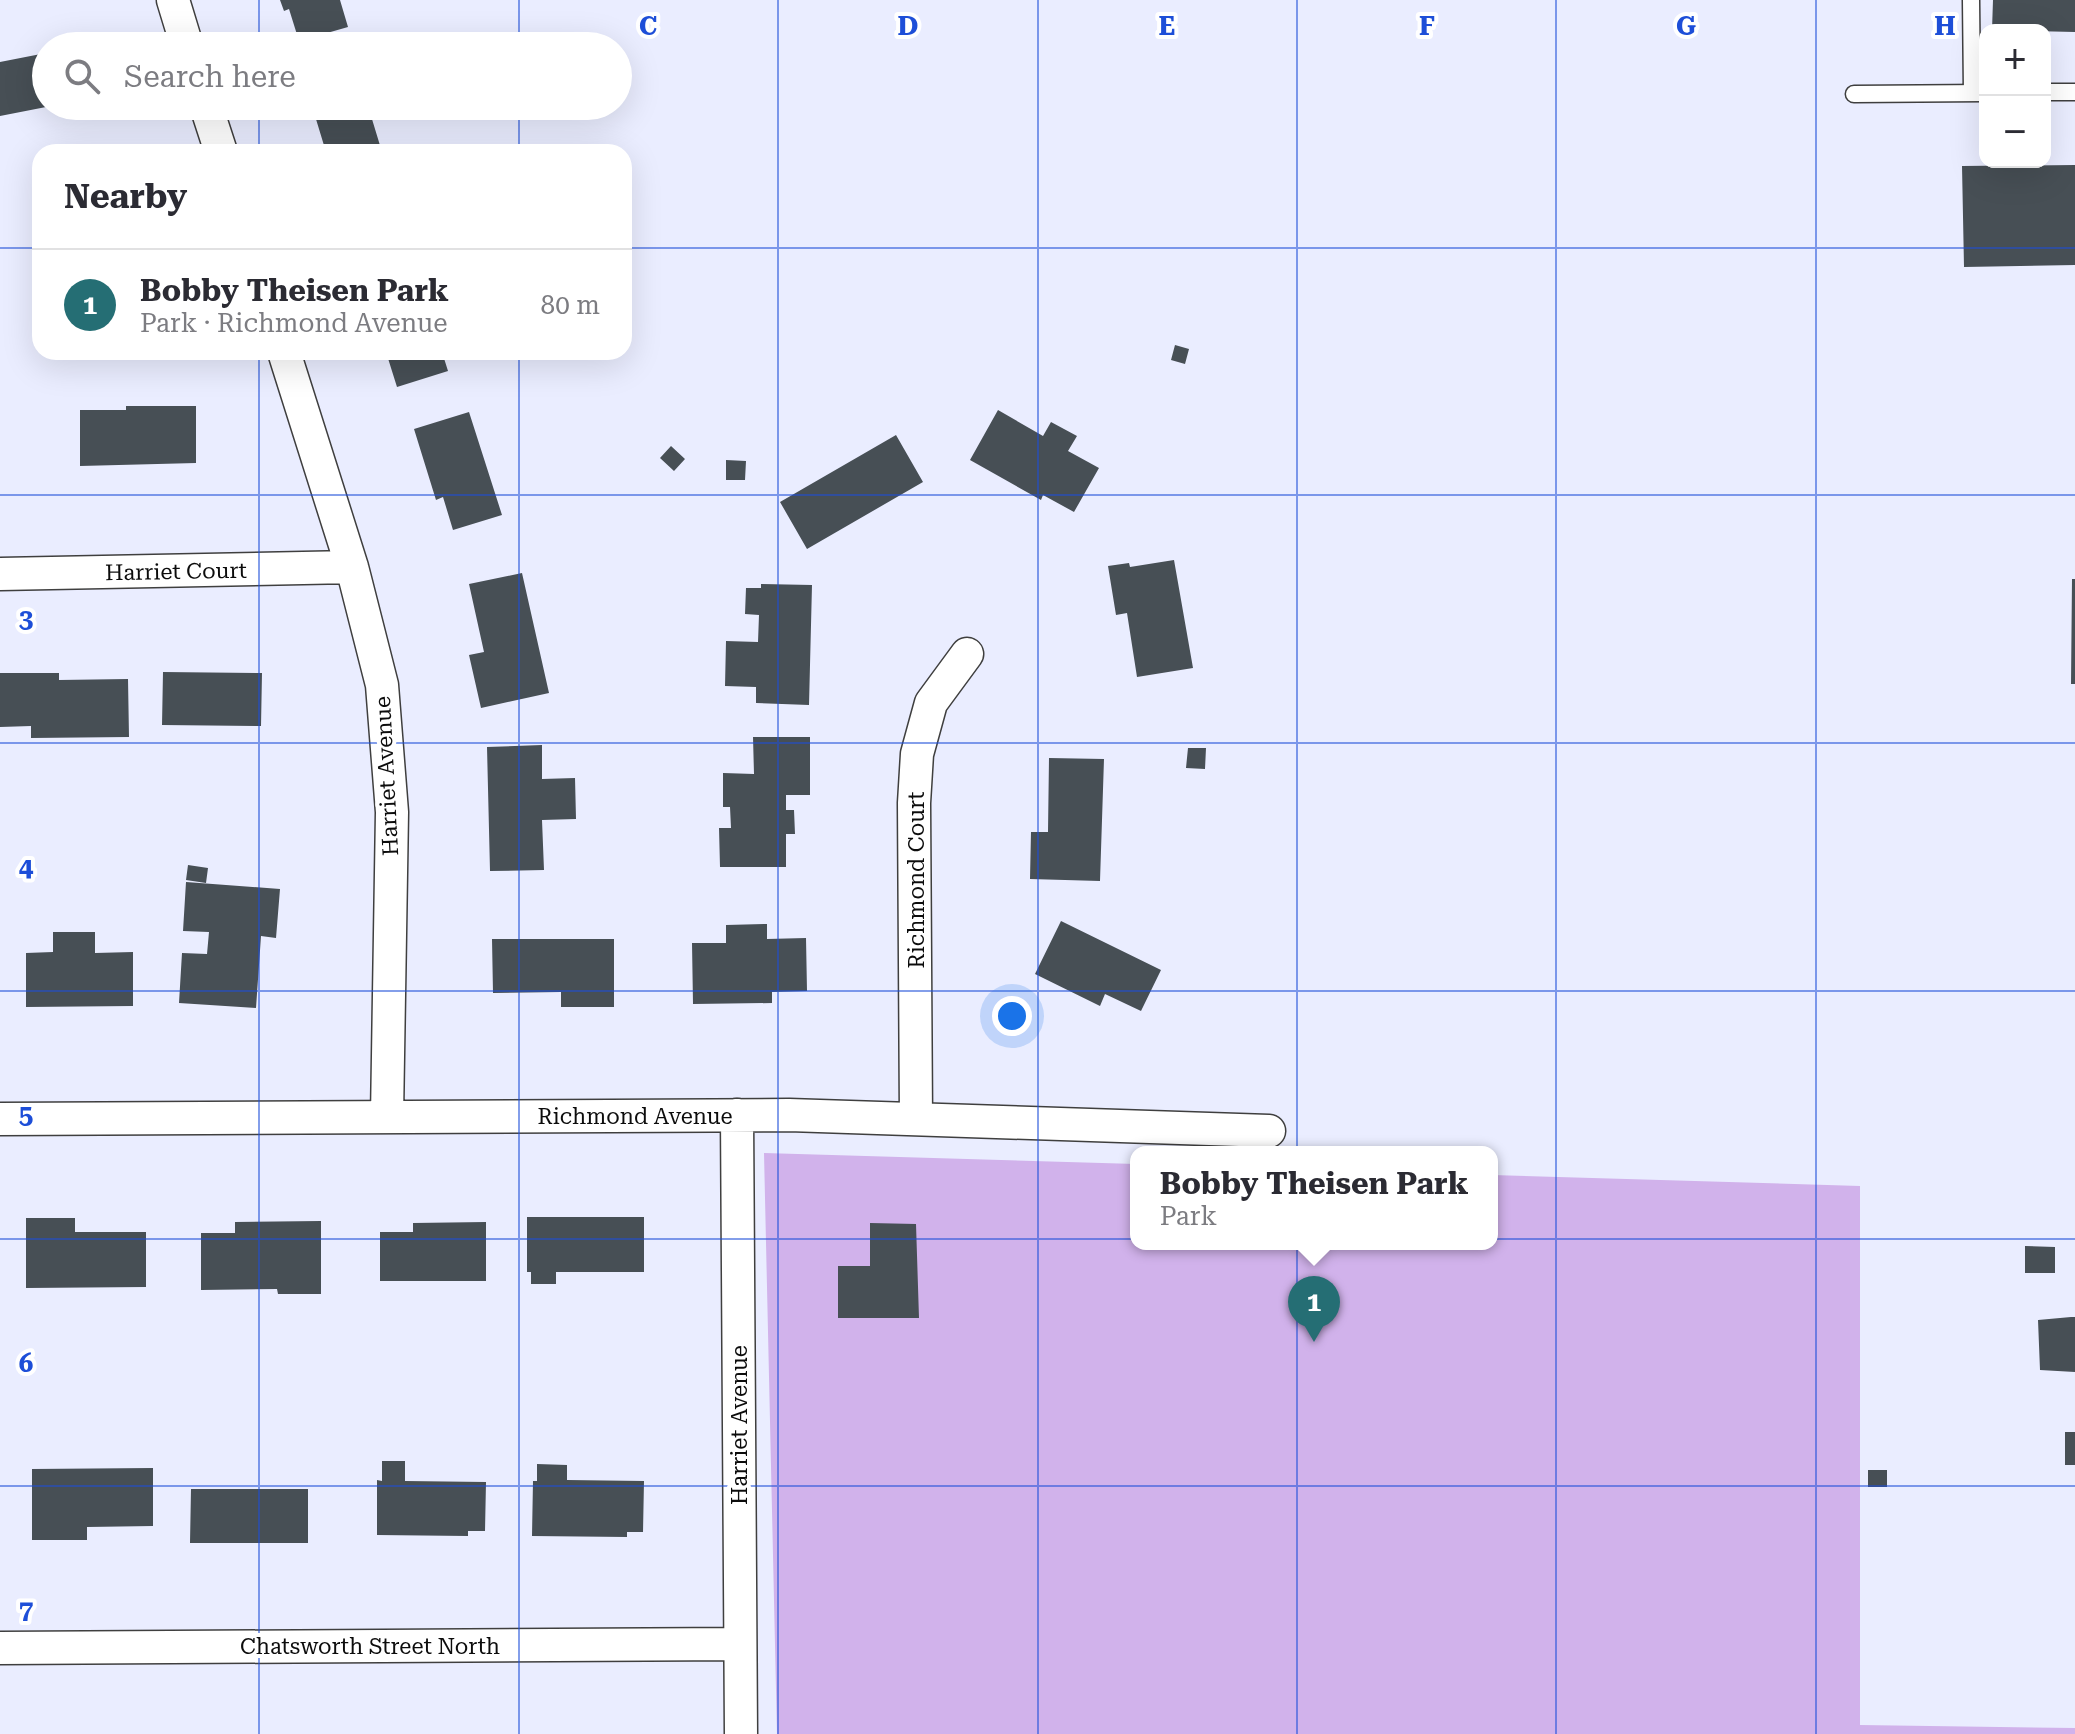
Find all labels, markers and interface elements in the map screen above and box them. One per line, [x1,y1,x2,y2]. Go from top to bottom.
text: C [639,11,657,41]
text: D [898,11,918,41]
text: E [1159,11,1175,41]
text: F [1419,11,1435,41]
text: G [1676,11,1696,41]
text: H [1934,11,1956,41]
map controls [1979,24,2051,168]
button: + [1979,24,2051,96]
search box [32,32,632,120]
icon: search [60,54,104,98]
text: Search here [124,59,296,94]
button: − [1979,96,2051,168]
text: Nearby [64,176,187,216]
text: Bobby Theisen Park [140,273,449,308]
text: 1 [83,290,97,320]
text: 80 m [541,290,600,320]
text: Park · Richmond Avenue [140,308,448,338]
street label: Harriet Court [105,558,247,585]
text: 3 [19,604,33,634]
street label: Harriet Avenue [370,695,403,856]
street label: Richmond Court [904,792,929,968]
text: 4 [19,852,34,882]
your location [992,996,1032,1036]
text: 5 [19,1100,33,1130]
street label: Richmond Avenue [537,1104,733,1129]
popup [1130,1146,1498,1250]
text: Bobby Theisen Park [1160,1166,1468,1201]
text: Park [1160,1201,1217,1231]
pin: 1 [1288,1276,1340,1342]
street label: Harriet Avenue [727,1345,752,1505]
text: 6 [19,1348,33,1378]
text: 7 [19,1595,33,1625]
street label: Chatsworth Street North [240,1634,500,1659]

